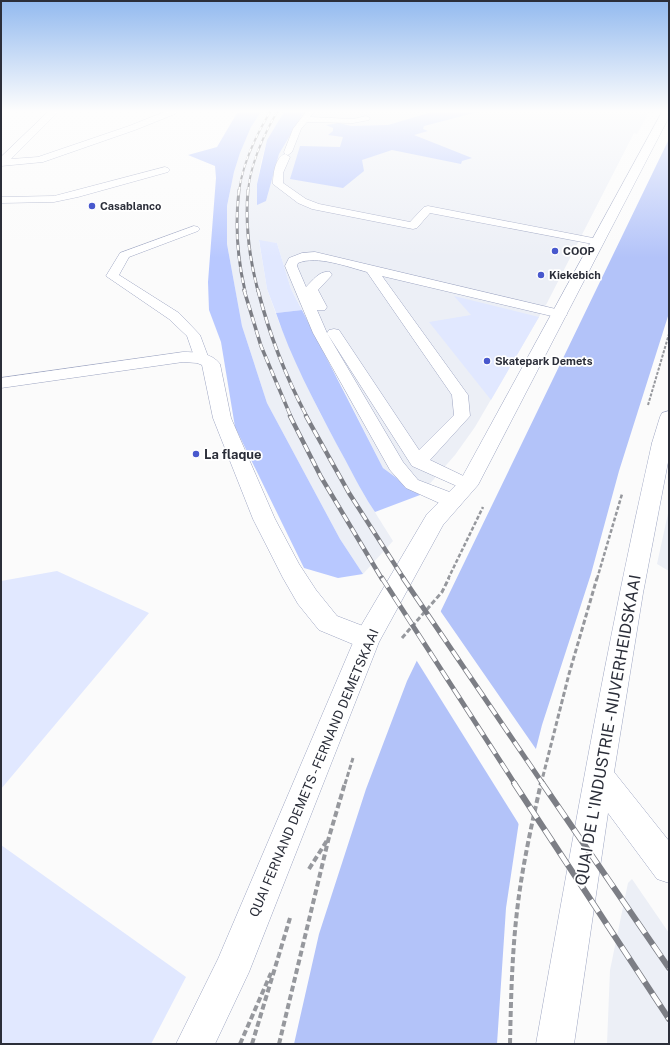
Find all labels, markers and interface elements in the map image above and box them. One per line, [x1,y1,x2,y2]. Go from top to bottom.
place label: Casablanco [100,200,161,212]
marker: Casablanco [87,201,97,211]
place label: COOP [563,245,595,257]
marker: COOP [550,246,560,256]
place label: Kiekebich [549,269,601,281]
marker: Kiekebich [536,270,546,280]
place label: Skatepark Demets [495,355,593,367]
marker: Skatepark Demets [482,356,492,366]
place label: La flaque [204,447,262,462]
marker: La flaque [191,449,201,459]
street label: QUAI DE L'INDUSTRIE - NIJVERHEIDSKAAI [571,573,645,887]
street label: QUAI FERNAND DEMETS - FERNAND DEMETSKAAI [246,627,382,919]

